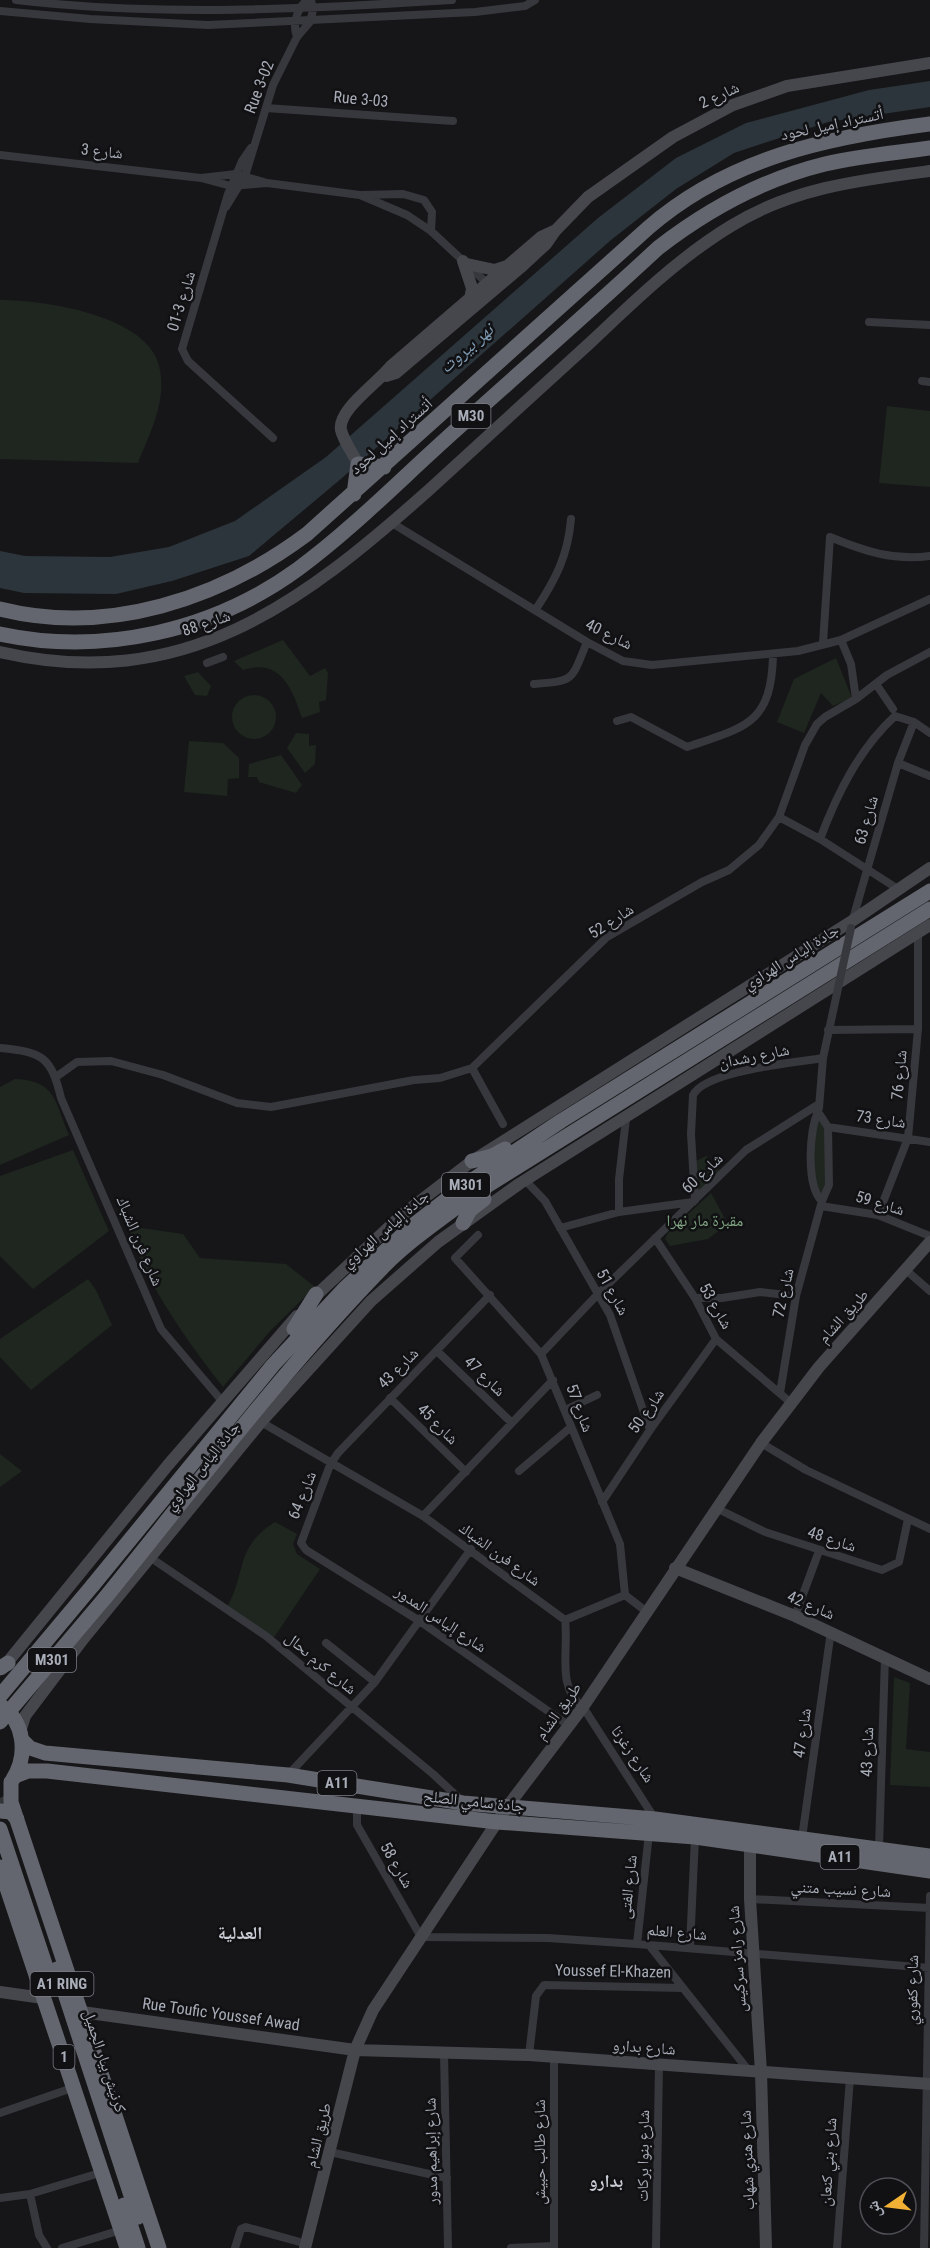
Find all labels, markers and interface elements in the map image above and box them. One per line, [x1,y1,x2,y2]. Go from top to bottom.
street label: Rue 3-02 [240,58,278,116]
street label: شارع 2 [696,78,742,113]
street label: Rue 3-03 [333,87,389,111]
street label: أتستراد إميل لحود [779,104,885,145]
street label: شارع 3 [80,139,124,164]
street label: شارع 3-01 [163,269,200,334]
water label: نهر بيروت [435,317,500,377]
street label: أتستراد إميل لحود [346,394,437,479]
road number: M30 [452,404,490,428]
street label: شارع 88 [179,606,233,641]
street label: شارع 40 [582,615,636,654]
street label: شارع 63 [850,793,883,847]
street label: شارع 52 [585,899,638,943]
street label: جادة إلياس الهراوي [740,920,844,997]
street label: شارع رشدان [717,1040,791,1073]
street label: شارع 76 [887,1049,912,1101]
street label: شارع 73 [855,1106,907,1133]
street label: شارع 60 [677,1149,727,1198]
road number: M301 [442,1173,490,1197]
street label: جادة إلياس الهراوي [338,1186,434,1274]
street label: شارع 59 [853,1187,907,1220]
street label: شارع فرن الشباك [112,1193,167,1289]
park label: مقبرة مار نهرا [667,1211,743,1230]
street label: شارع 51 [592,1266,633,1319]
street label: شارع 72 [769,1267,798,1320]
street label: شارع 53 [694,1280,737,1333]
street label: طريق الشام [814,1285,873,1348]
street label: شارع 43 [374,1344,423,1393]
street label: شارع 47 [460,1352,510,1401]
street label: شارع 57 [561,1381,598,1435]
street label: شارع 50 [624,1385,669,1437]
street label: شارع 45 [413,1400,462,1449]
street label: جادة الياس الهراوي [160,1418,246,1516]
street label: شارع 64 [284,1468,321,1522]
street label: شارع فرن الشباك [455,1518,544,1591]
street label: شارع 48 [805,1522,859,1557]
street label: شارع إلياس المدور [390,1581,490,1657]
street label: شارع 42 [784,1587,838,1624]
street label: شارع كرم ىحال [281,1628,361,1699]
road number: M301 [28,1648,76,1672]
street label: طريق الشام [531,1679,586,1744]
street label: شارع 47 [789,1707,816,1759]
street label: شارع زغرتا [606,1722,659,1787]
street label: شارع 43 [857,1727,878,1777]
road number: A11 [318,1771,356,1795]
street label: جادة سامي الصلح [422,1786,526,1819]
street label: شارع 58 [375,1839,418,1892]
road number: A11 [820,1845,860,1869]
street label: شارع الفتى [615,1854,642,1920]
street label: شارع نسيب متني [790,1877,892,1904]
street label: شارع رامز سركيس [724,1905,751,2013]
street label: شارع العلم [646,1920,708,1945]
district label: العدلية [218,1922,262,1943]
street label: شارع كفوري [902,1955,925,2025]
street label: Youssef El-Khazen [555,1960,671,1982]
road number: A1 RING [31,1972,94,1996]
street label: Rue Toufic Youssef Awad [141,1994,301,2034]
street label: كرنيش بيار الجميل [78,2007,131,2115]
street label: شارع بدارو [612,2035,676,2060]
road number: 1 [54,2045,74,2069]
street label: شارع إبراهيم مدور [421,2097,442,2206]
street label: شارع طالب حبيش [530,2099,550,2205]
street label: طريق الشام [301,2101,336,2170]
street label: شارع بنوا بركات [633,2110,654,2202]
street label: شارع هنري شهاب [736,2110,761,2210]
street label: شارع بني كنعان [815,2117,844,2207]
district label: بدارو [589,2170,623,2191]
north arrow [858,2176,918,2236]
text: ش [863,2199,885,2220]

